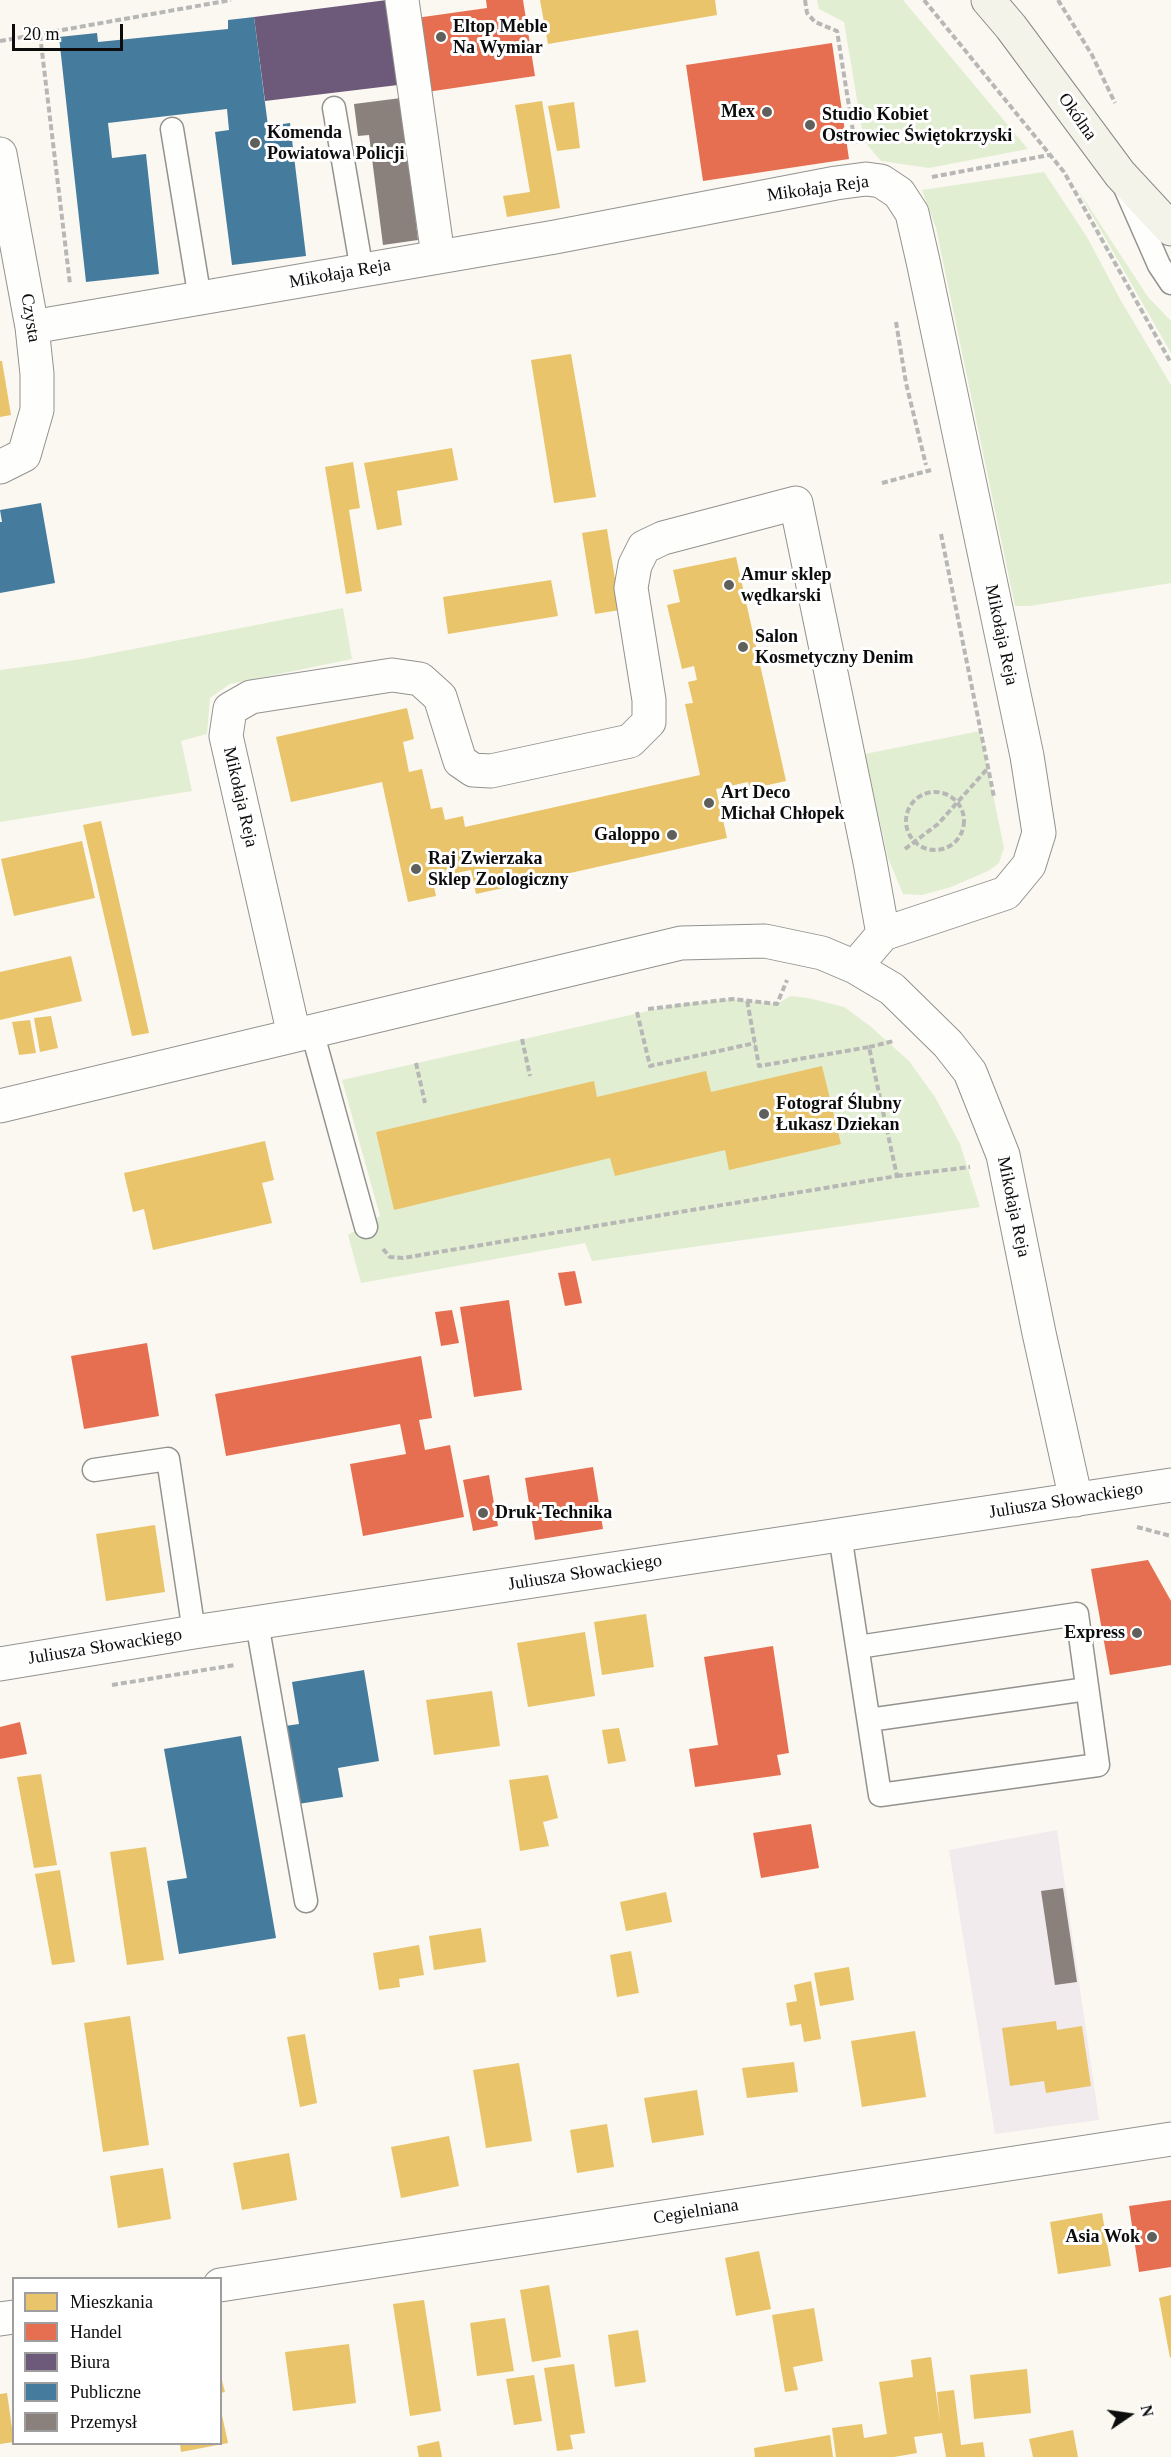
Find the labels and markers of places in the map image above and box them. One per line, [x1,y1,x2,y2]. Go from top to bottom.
place label: Eltop Meble Na Wymiar [453,16,547,58]
marker: Eltop Meble Na Wymiar [434,30,448,44]
place label: Mex [721,101,755,123]
place label: Studio Kobiet Ostrowiec Świętokrzyski [822,104,1012,146]
marker: Mex [760,105,774,119]
marker: Studio Kobiet Ostrowiec Świętokrzyski [803,118,817,132]
place label: Komenda Powiatowa Policji [267,122,404,164]
marker: Komenda Powiatowa Policji [248,136,262,150]
place label: Amur sklep wędkarski [741,564,832,606]
marker: Amur sklep wędkarski [722,578,736,592]
place label: Salon Kosmetyczny Denim [755,626,913,668]
marker: Salon Kosmetyczny Denim [736,640,750,654]
place label: Art Deco Michał Chłopek [721,782,845,824]
marker: Art Deco Michał Chłopek [702,796,716,810]
place label: Galoppo [594,824,660,846]
marker: Galoppo [665,828,679,842]
place label: Raj Zwierzaka Sklep Zoologiczny [428,848,569,890]
marker: Raj Zwierzaka Sklep Zoologiczny [409,862,423,876]
place label: Fotograf Ślubny Łukasz Dziekan [776,1093,902,1136]
marker: Fotograf Ślubny Łukasz Dziekan [757,1107,771,1121]
place label: Druk-Technika [495,1502,612,1524]
marker: Druk-Technika [476,1506,490,1520]
place label: Express [1064,1622,1125,1644]
marker: Express [1130,1626,1144,1640]
place label: Asia Wok [1065,2226,1140,2248]
marker: Asia Wok [1145,2230,1159,2244]

